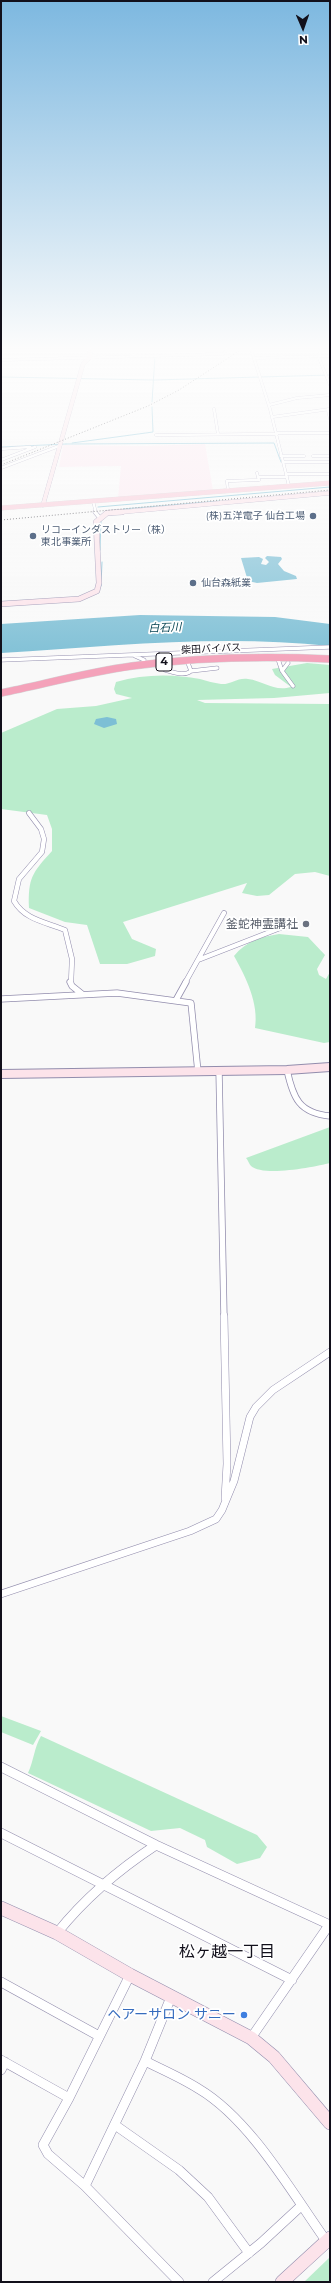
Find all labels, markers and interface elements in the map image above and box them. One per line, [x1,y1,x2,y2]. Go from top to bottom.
north arrow [283,8,323,48]
text: N [299,33,308,47]
place label: (株)五洋電子 仙台工場 [206,510,305,522]
marker: (株)五洋電子 仙台工場 [308,511,318,521]
place label: リコーインダストリー（株） 東北事業所 [41,524,171,548]
marker: リコーインダストリー（株） 東北事業所 [28,531,38,541]
place label: 仙台森紙業 [201,577,251,589]
marker: 仙台森紙業 [188,578,198,588]
water label: 白石川 [148,621,182,635]
street label: 柴田バイパス [181,641,241,657]
road number: 4 [156,653,172,671]
place label: 釜蛇神霊講社 [226,917,298,931]
marker: 釜蛇神霊講社 [301,919,311,929]
district label: 松ヶ越一丁目 [179,1942,275,1962]
place label: ヘアーサロン サニー [107,2007,236,2023]
marker: ヘアーサロン サニー [239,2010,249,2020]

